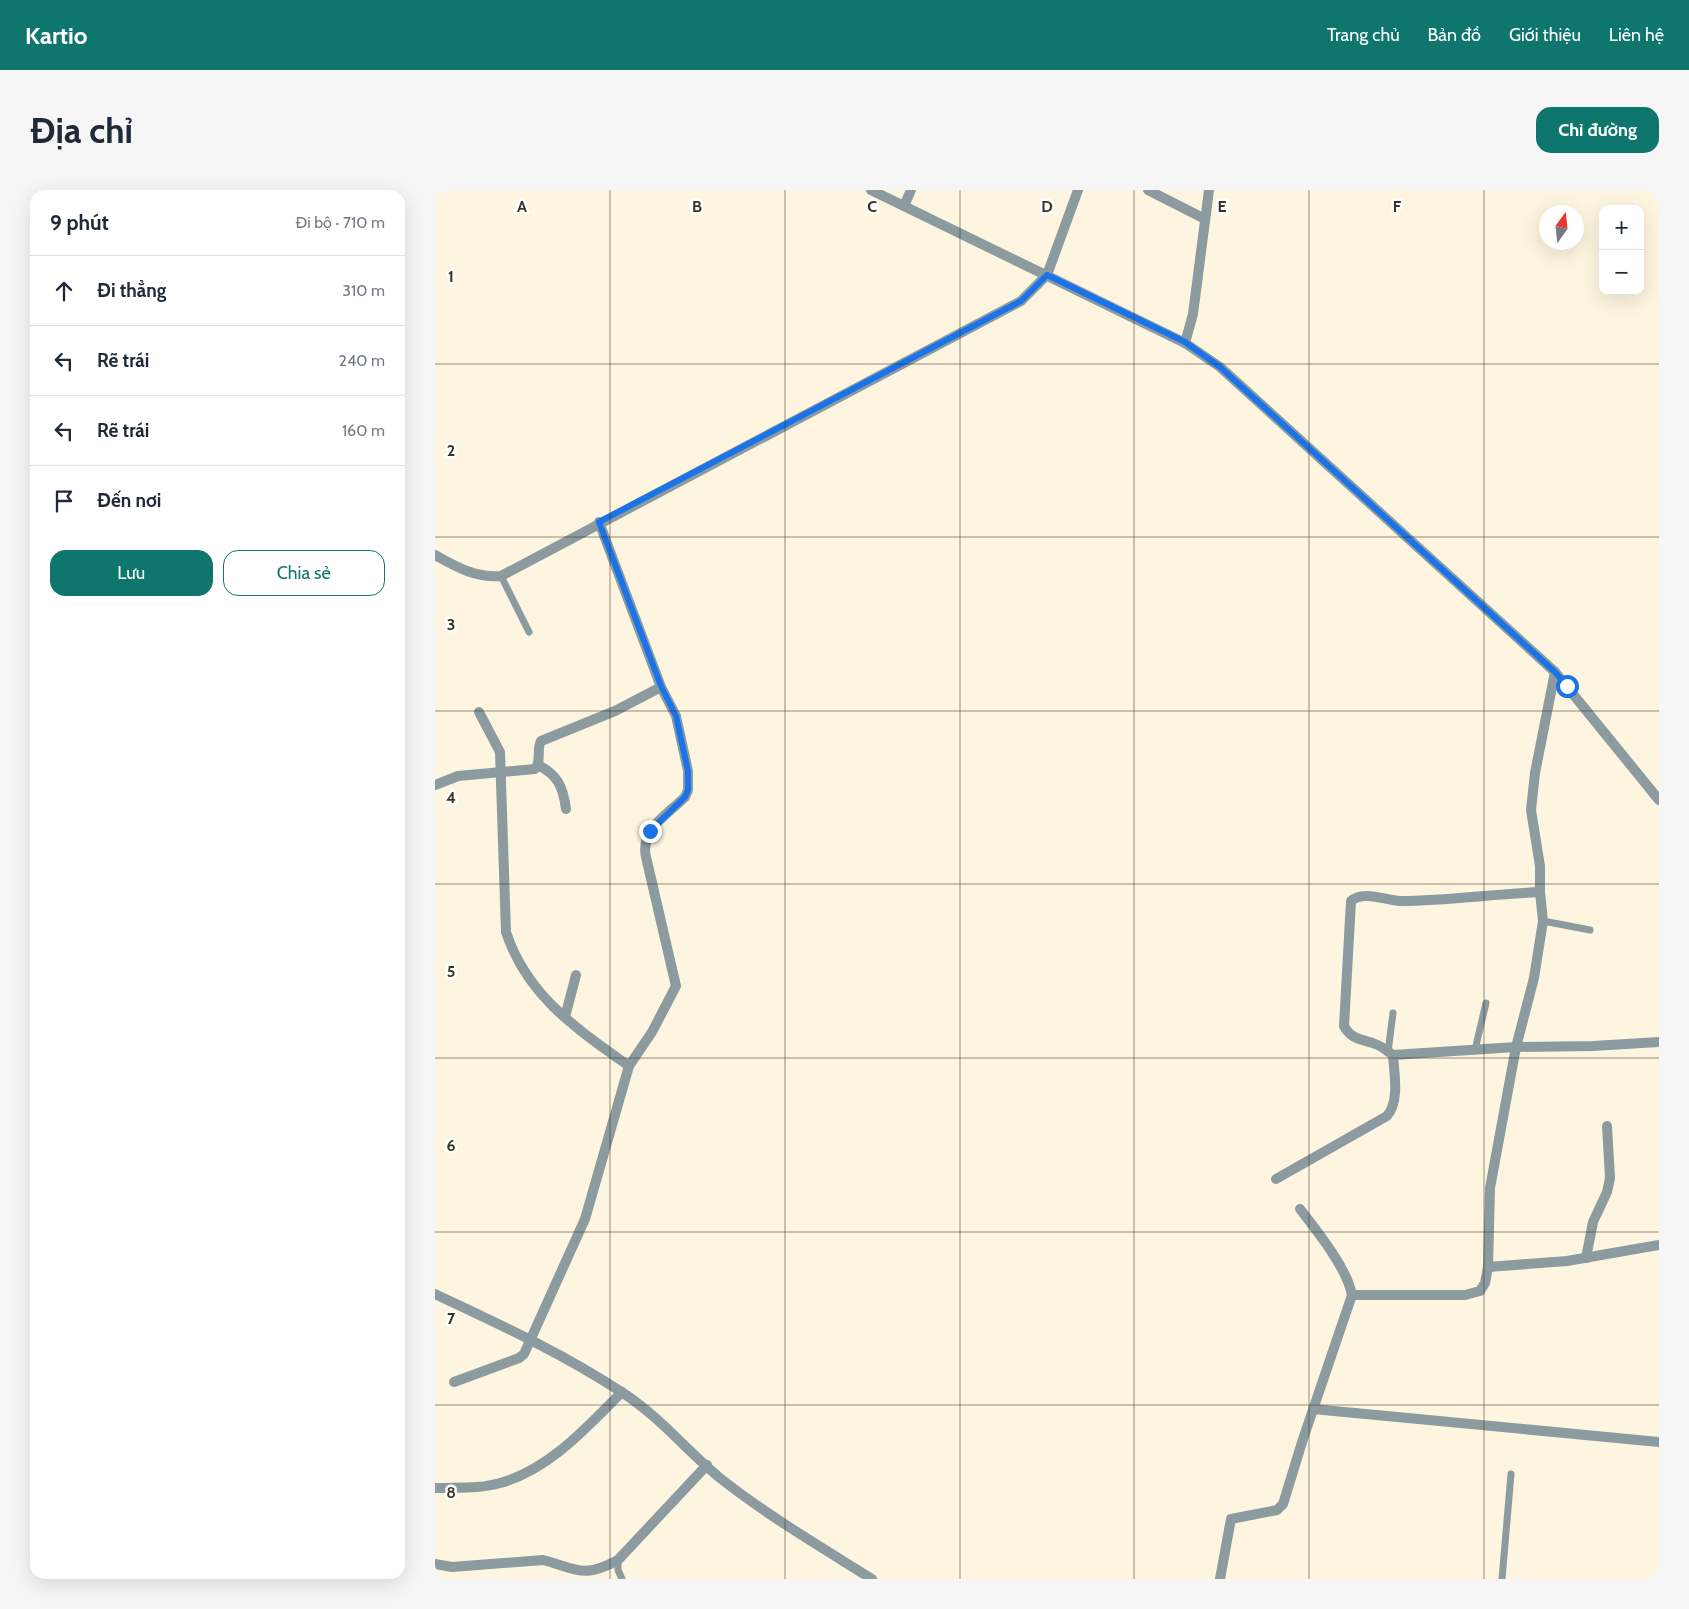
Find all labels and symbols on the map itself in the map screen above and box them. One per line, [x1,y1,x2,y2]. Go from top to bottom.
text: A [517,197,527,216]
text: B [692,197,702,216]
text: C [867,197,877,216]
text: D [1041,197,1053,216]
text: E [1217,197,1227,216]
text: F [1393,197,1402,216]
north arrow [1539,205,1584,250]
text: 1 [448,267,454,286]
text: 2 [447,441,455,460]
text: 3 [447,615,455,634]
route start [1556,675,1579,698]
text: 4 [446,788,456,807]
route end [639,820,662,843]
text: 5 [447,962,455,981]
text: 6 [447,1136,456,1155]
text: 7 [447,1309,456,1328]
text: 8 [446,1483,456,1502]

